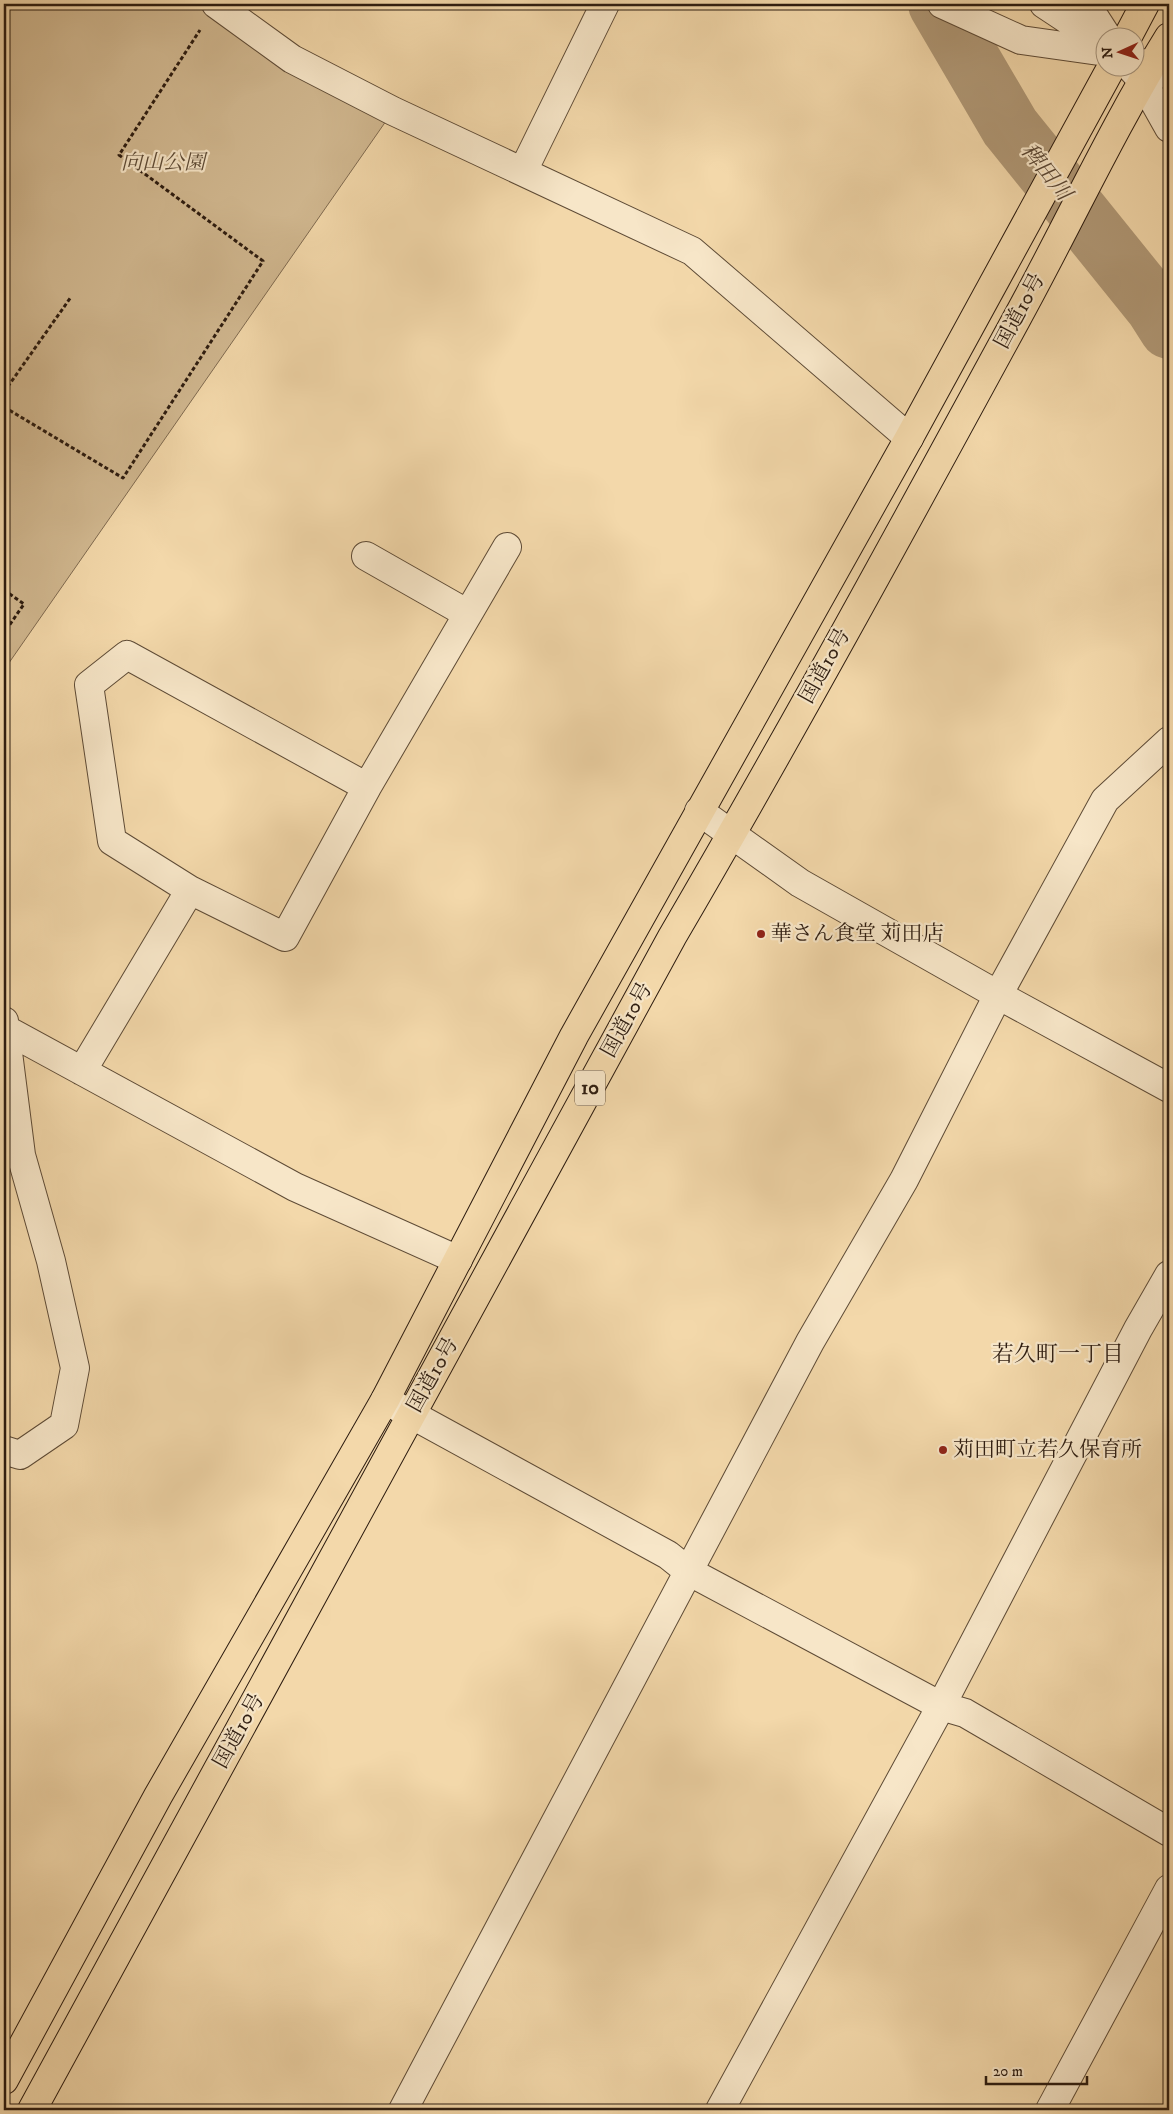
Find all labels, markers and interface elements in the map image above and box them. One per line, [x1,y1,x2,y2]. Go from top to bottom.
north arrow [1096,28,1146,78]
text: N [1099,46,1117,59]
water label: 稗田川 [1015,138,1079,208]
park label: 向山公園 [121,150,208,176]
street label: 国道10号 [989,269,1051,353]
street label: 国道10号 [794,624,856,708]
place label: 華さん食堂 苅田店 [771,921,944,947]
marker: 華さん食堂 苅田店 [755,928,767,940]
street label: 国道10号 [596,978,658,1062]
road number: 10 [575,1070,605,1106]
street label: 国道10号 [402,1333,464,1417]
district label: 若久町一丁目 [992,1341,1124,1368]
place label: 苅田町立若久保育所 [953,1437,1142,1463]
marker: 苅田町立若久保育所 [937,1444,949,1456]
street label: 国道10号 [208,1689,270,1773]
scale bar [986,2054,1087,2086]
text: 20 m [993,2062,1023,2081]

